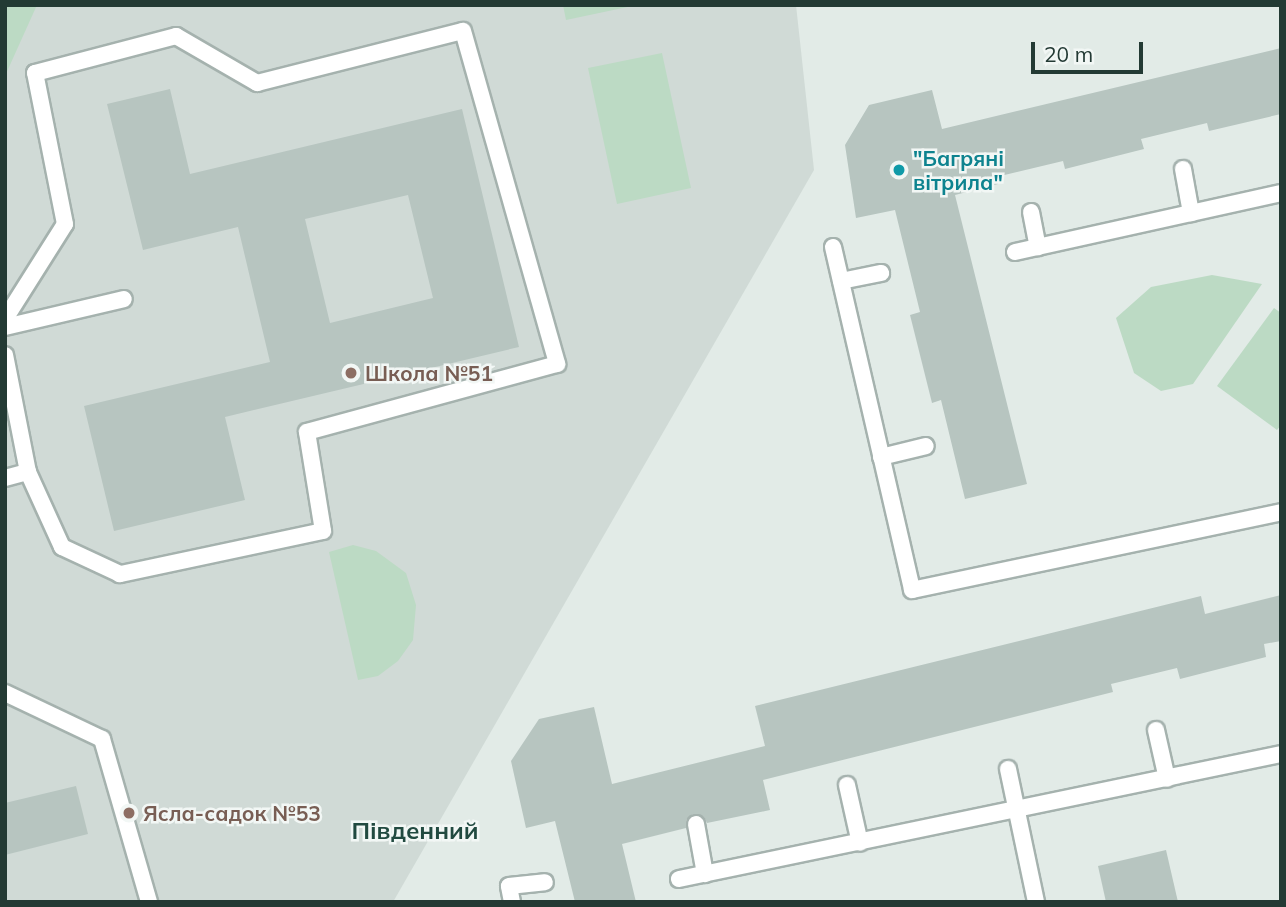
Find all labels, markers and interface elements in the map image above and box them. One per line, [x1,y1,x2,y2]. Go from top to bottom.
scale bar [1034,28,1146,72]
text: 20 m [1044,41,1093,67]
place label: "Багряні вітрила" [913,145,1004,195]
marker: "Багряні вітрила" [891,162,907,178]
place label: Школа №51 [365,360,493,386]
marker: Школа №51 [343,365,359,381]
place label: Ясла-садок №53 [143,800,321,826]
marker: Ясла-садок №53 [121,805,137,821]
district label: Південний [351,817,479,845]

